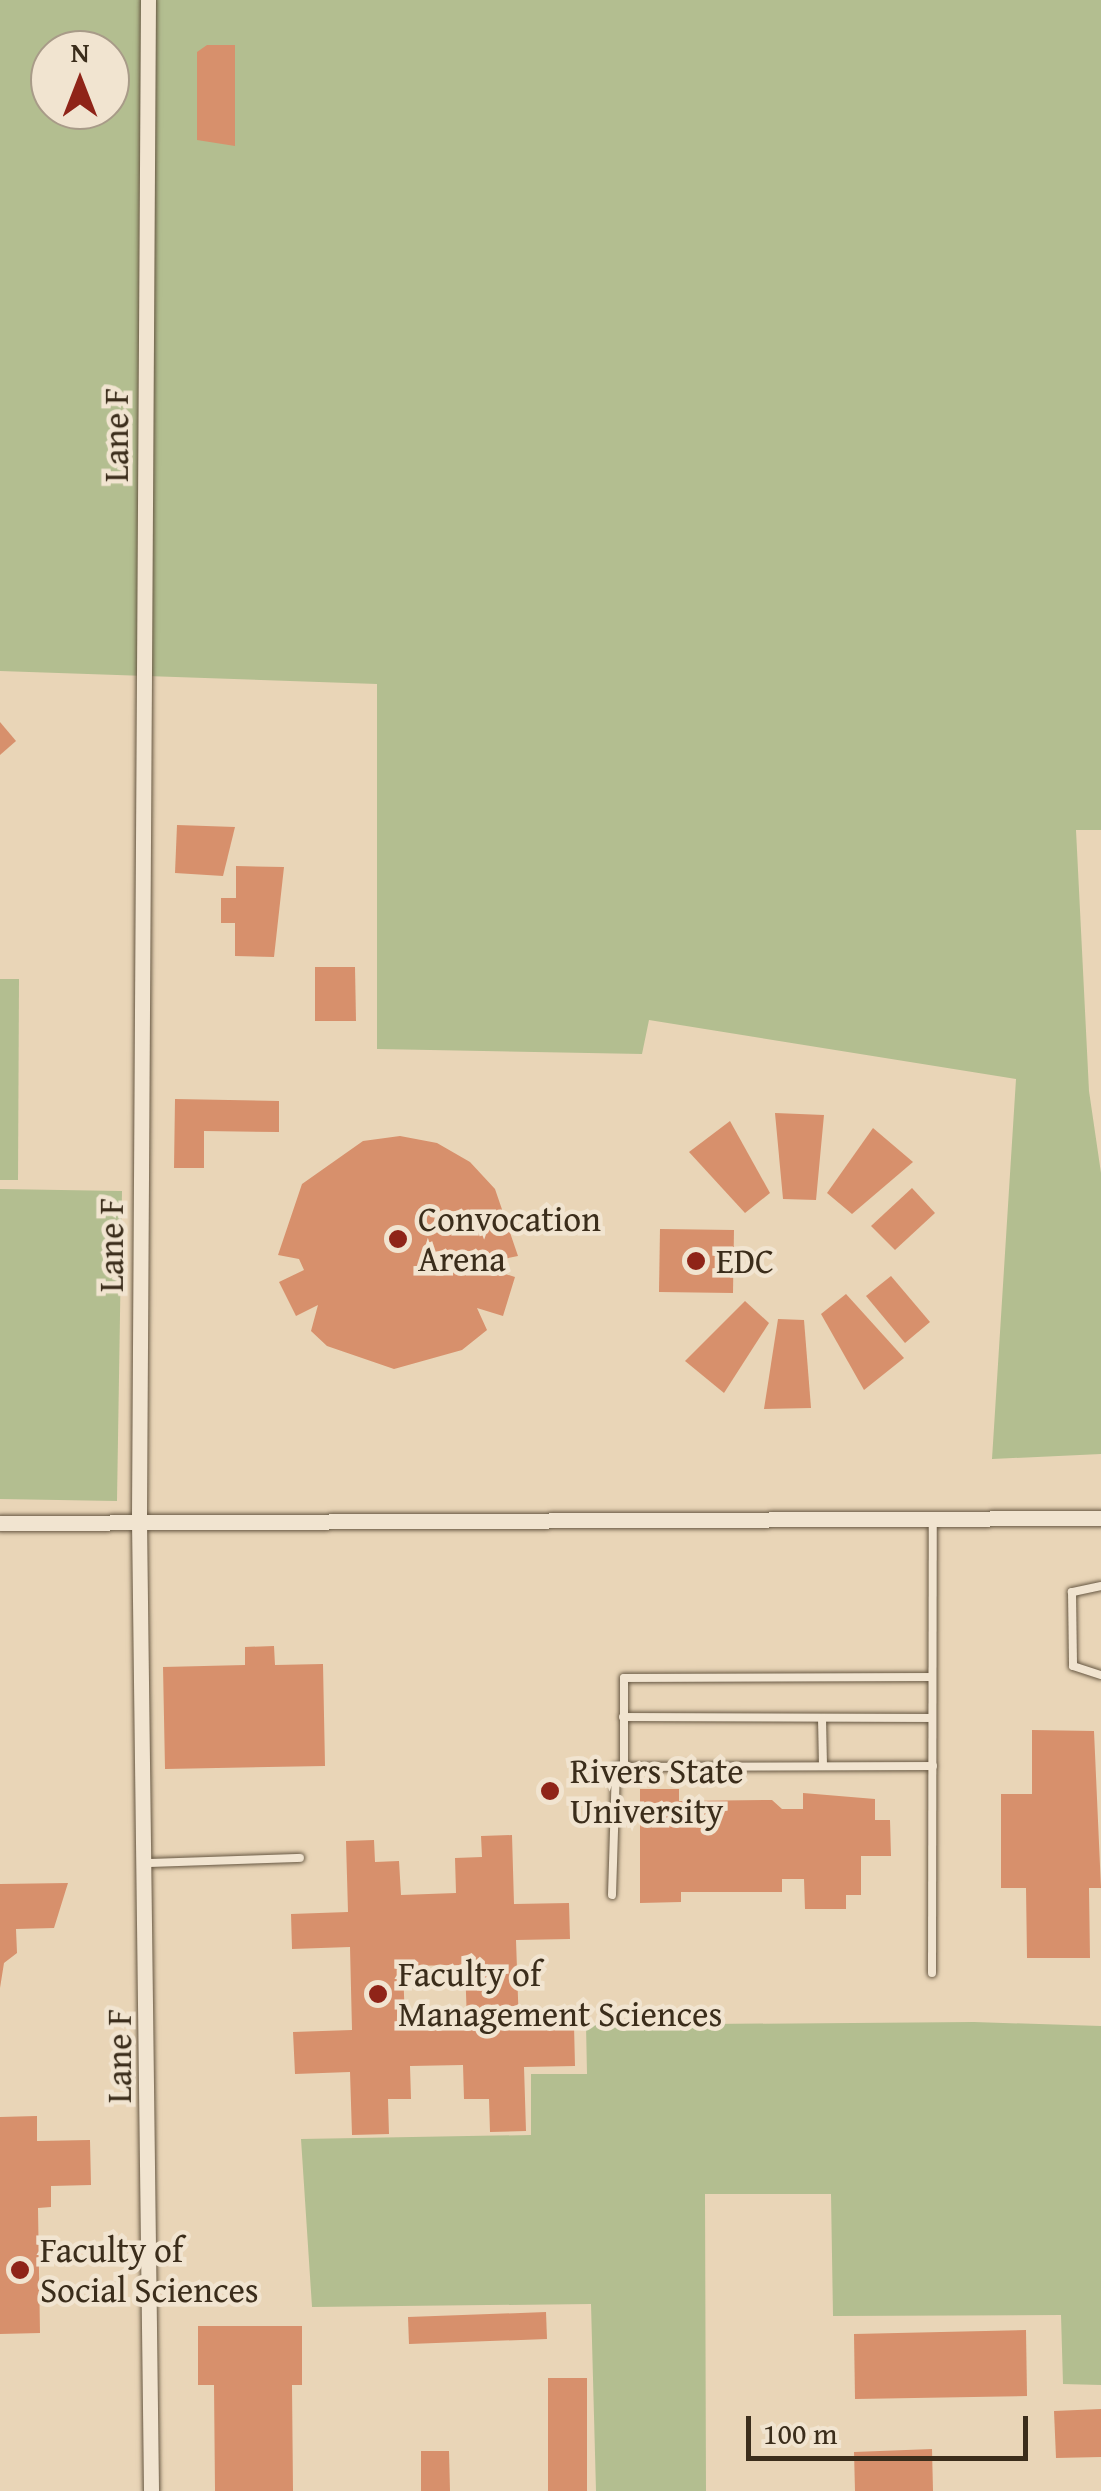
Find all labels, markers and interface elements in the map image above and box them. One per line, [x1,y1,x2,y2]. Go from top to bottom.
north arrow [30,30,130,130]
text: N [71,31,89,72]
street label: Lane F [95,388,137,482]
street label: Lane F [90,1198,132,1292]
place label: Convocation Arena [418,1198,601,1280]
marker: Convocation Arena [387,1228,409,1250]
place label: EDC [716,1240,774,1282]
marker: EDC [685,1250,707,1272]
place label: Rivers State University [570,1750,744,1832]
marker: Rivers State University [539,1780,561,1802]
place label: Faculty of Management Sciences [398,1953,722,2035]
marker: Faculty of Management Sciences [367,1983,389,2005]
street label: Lane F [98,2009,140,2103]
place label: Faculty of Social Sciences [40,2229,259,2311]
marker: Faculty of Social Sciences [9,2259,31,2281]
scale bar [751,2396,1034,2458]
text: 100 m [763,2411,837,2455]

